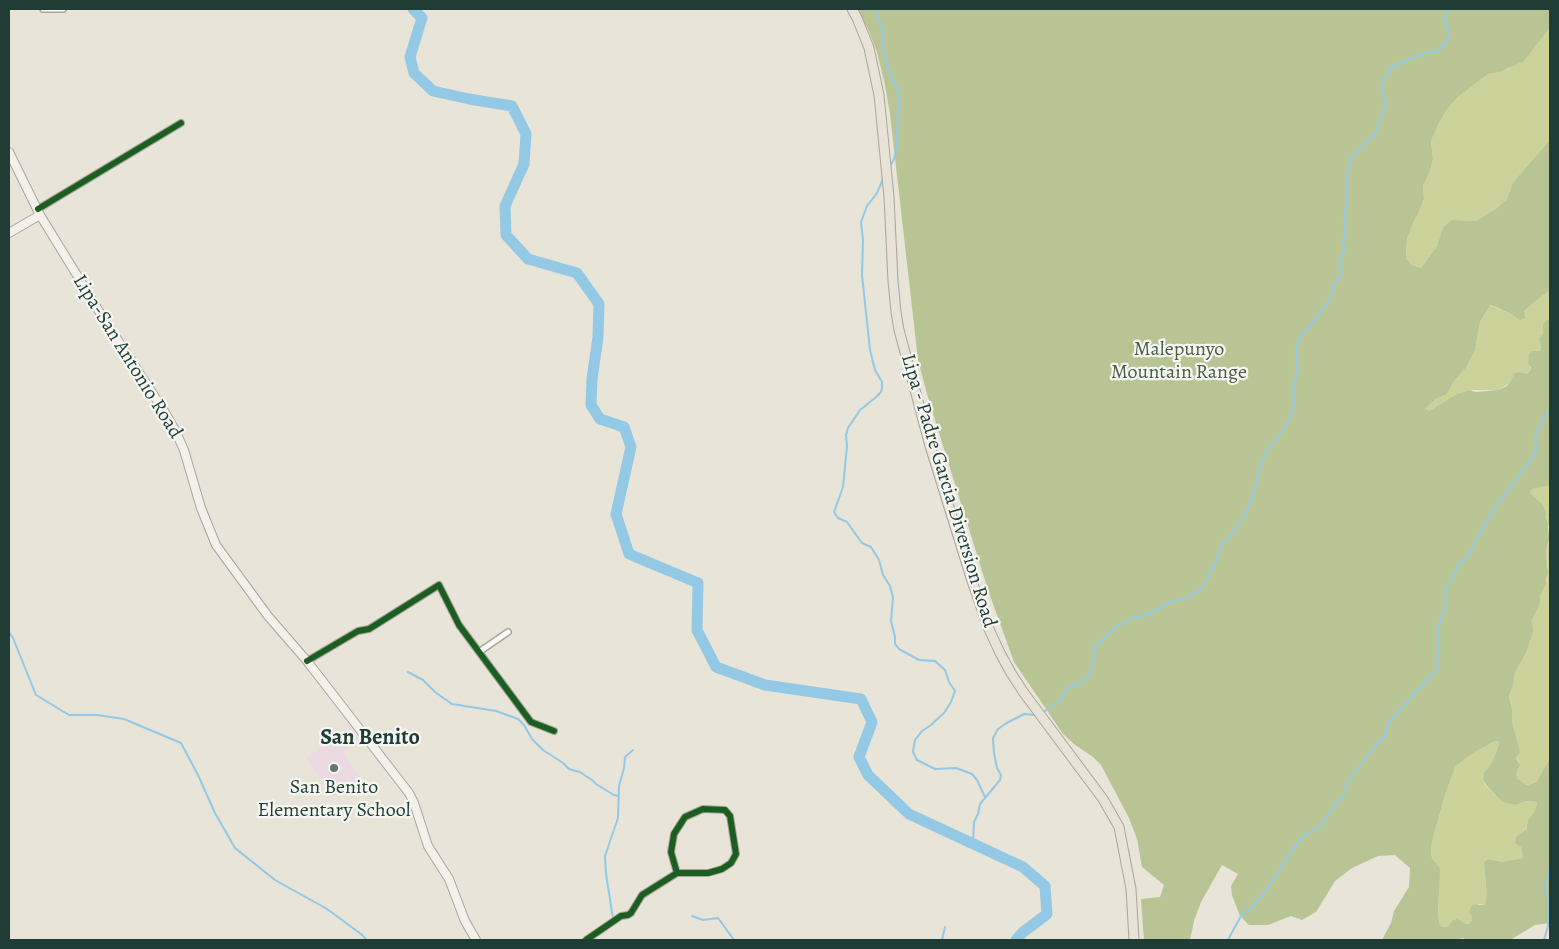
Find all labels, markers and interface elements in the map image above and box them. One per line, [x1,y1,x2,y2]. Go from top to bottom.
street label: Lipa-San Antonio Road [67,271,187,443]
park label: Malepunyo Mountain Range [1111,338,1247,385]
street label: Lipa - Padre Garcia Diversion Road [895,351,1001,631]
district label: San Benito [320,726,420,752]
marker: San Benito Elementary School [328,762,340,774]
place label: San Benito Elementary School [257,776,411,823]

